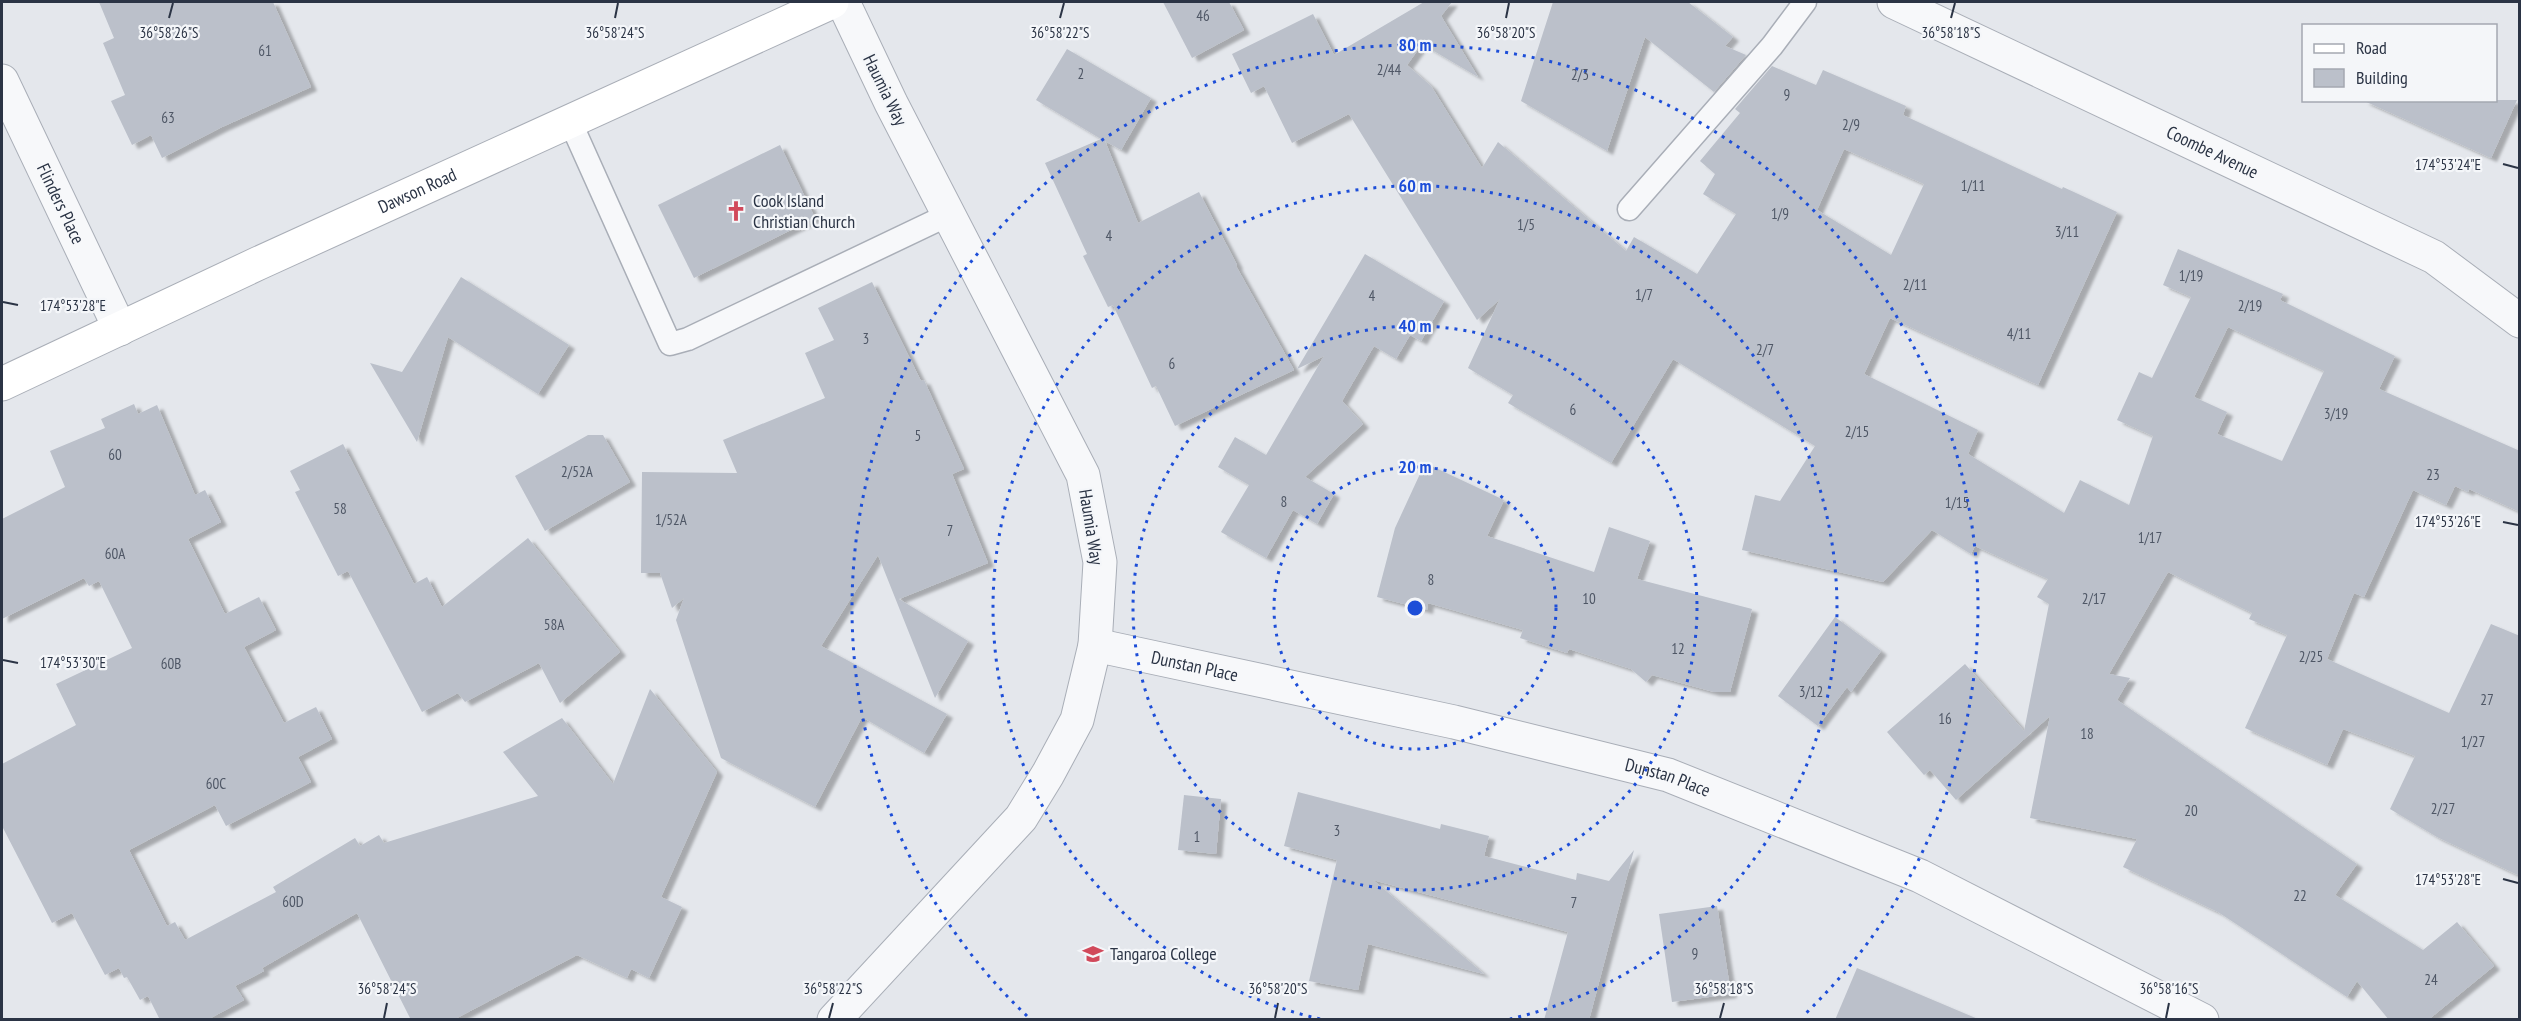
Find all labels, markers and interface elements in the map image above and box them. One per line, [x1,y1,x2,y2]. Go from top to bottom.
house number: 46 [1196,6,1210,25]
text: 36°58'26"S [139,23,199,42]
text: 36°58'24"S [585,23,645,42]
text: 36°58'22"S [1030,23,1090,42]
text: 36°58'20"S [1476,23,1536,42]
text: 36°58'18"S [1921,23,1981,42]
legend [2302,24,2497,102]
text: 80 m [1399,33,1431,56]
text: Road [2356,36,2387,59]
house number: 61 [258,41,272,60]
street label: Haumia Way [858,50,913,129]
house number: 2/44 [1377,60,1402,79]
house number: 2 [1078,64,1084,83]
house number: 2/3 [1571,65,1589,84]
text: Building [2356,66,2408,89]
house number: 9 [1784,85,1790,104]
house number: 63 [161,108,175,127]
house number: 2/9 [1842,115,1860,134]
street label: Coombe Avenue [2163,120,2262,183]
text: 174°53'24"E [2415,155,2481,174]
street label: Flinders Place [32,160,90,248]
street label: Dawson Road [374,163,460,218]
text: 60 m [1399,174,1431,197]
house number: 1/11 [1961,176,1985,195]
place label: Cook Island Christian Church [753,189,855,233]
church icon: Cook Island Christian Church [724,199,748,223]
house number: 1/9 [1771,204,1789,223]
house number: 1/5 [1517,215,1535,234]
house number: 3/11 [2055,222,2079,241]
house number: 4 [1106,226,1113,245]
house number: 1/19 [2179,266,2203,285]
house number: 2/11 [1903,275,1927,294]
house number: 1/7 [1635,285,1653,304]
house number: 4 [1369,286,1376,305]
text: 174°53'28"E [40,296,106,315]
house number: 2/19 [2238,296,2262,315]
text: 40 m [1399,314,1431,337]
house number: 4/11 [2007,324,2031,343]
house number: 3 [863,329,869,348]
house number: 2/7 [1756,340,1774,359]
house number: 6 [1169,354,1176,373]
house number: 6 [1570,400,1577,419]
house number: 3/19 [2324,404,2348,423]
house number: 2/15 [1845,422,1869,441]
house number: 5 [915,426,921,445]
house number: 60 [108,445,122,464]
text: 20 m [1399,455,1431,478]
house number: 2/52A [561,462,594,481]
house number: 23 [2426,465,2440,484]
street label: Haumia Way [1074,487,1109,567]
house number: 8 [1281,492,1287,511]
house number: 1/15 [1945,493,1969,512]
house number: 58 [333,499,347,518]
house number: 1/52A [655,510,688,529]
text: 174°53'26"E [2415,512,2481,531]
house number: 7 [947,521,953,540]
house number: 1/17 [2138,528,2162,547]
house number: 60A [105,544,126,563]
house number: 8 [1428,570,1434,589]
house number: 10 [1582,589,1596,608]
house number: 2/17 [2082,589,2106,608]
centre of rings [1405,598,1425,618]
house number: 58A [544,615,565,634]
house number: 12 [1671,639,1685,658]
street label: Dunstan Place [1149,645,1240,686]
house number: 2/25 [2299,647,2323,666]
text: 174°53'30"E [40,653,106,672]
house number: 60B [161,654,181,673]
house number: 3/12 [1799,682,1823,701]
house number: 27 [2480,690,2494,709]
house number: 16 [1938,709,1952,728]
house number: 18 [2080,724,2094,743]
house number: 1/27 [2461,732,2485,751]
street label: Dunstan Place [1623,753,1714,802]
house number: 60C [206,774,226,793]
house number: 2/27 [2431,799,2455,818]
house number: 20 [2184,801,2198,820]
house number: 3 [1334,821,1340,840]
house number: 1 [1194,827,1200,846]
text: 174°53'28"E [2415,870,2481,889]
house number: 22 [2293,886,2307,905]
house number: 60D [282,892,304,911]
house number: 7 [1571,893,1577,912]
school or university icon: Tangaroa College [1081,942,1105,966]
place label: Tangaroa College [1110,942,1217,965]
house number: 9 [1692,944,1698,963]
house number: 24 [2424,970,2438,989]
text: 36°58'24"S [357,979,417,998]
text: 36°58'22"S [803,979,863,998]
text: 36°58'20"S [1248,979,1308,998]
text: 36°58'18"S [1694,979,1754,998]
text: 36°58'16"S [2139,979,2199,998]

